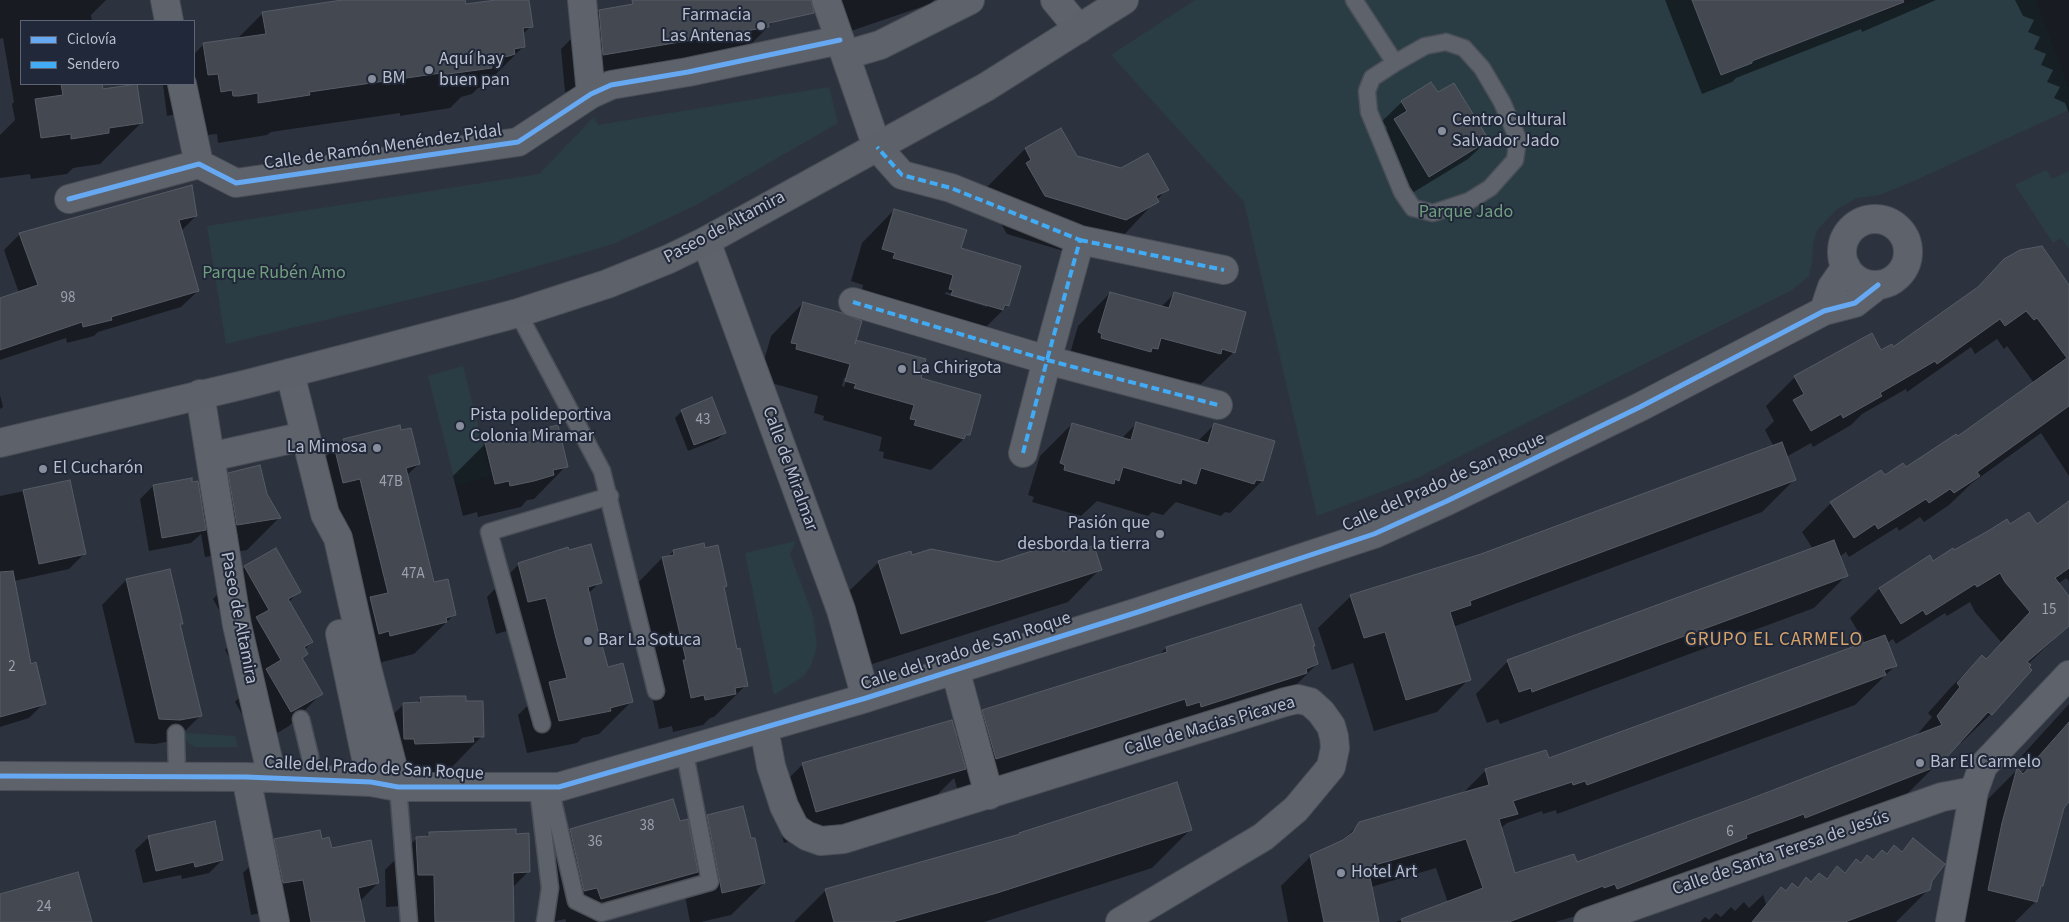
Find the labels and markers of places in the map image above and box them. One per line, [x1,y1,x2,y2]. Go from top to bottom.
place label: Farmacia Las Antenas [661,5,751,48]
marker: Farmacia Las Antenas [755,20,767,32]
place label: Aquí hay buen pan [439,49,510,92]
marker: Aquí hay buen pan [423,64,435,76]
place label: BM [382,68,406,90]
marker: BM [366,73,378,85]
place label: Centro Cultural Salvador Jado [1452,110,1566,152]
marker: Centro Cultural Salvador Jado [1436,125,1448,137]
place label: La Chirigota [912,358,1002,380]
marker: La Chirigota [896,363,908,375]
place label: Pista polideportiva Colonia Miramar [470,405,611,448]
marker: Pista polideportiva Colonia Miramar [454,420,466,432]
place label: La Mimosa [287,437,367,459]
marker: La Mimosa [371,442,383,454]
place label: El Cucharón [53,458,143,480]
marker: El Cucharón [37,463,49,475]
place label: Pasión que desborda la tierra [1017,513,1150,556]
marker: Pasión que desborda la tierra [1154,528,1166,540]
place label: Bar La Sotuca [598,630,701,652]
marker: Bar La Sotuca [582,635,594,647]
place label: Bar El Carmelo [1930,752,2041,774]
marker: Bar El Carmelo [1914,757,1926,769]
place label: Hotel Art [1351,862,1417,884]
marker: Hotel Art [1335,867,1347,879]

